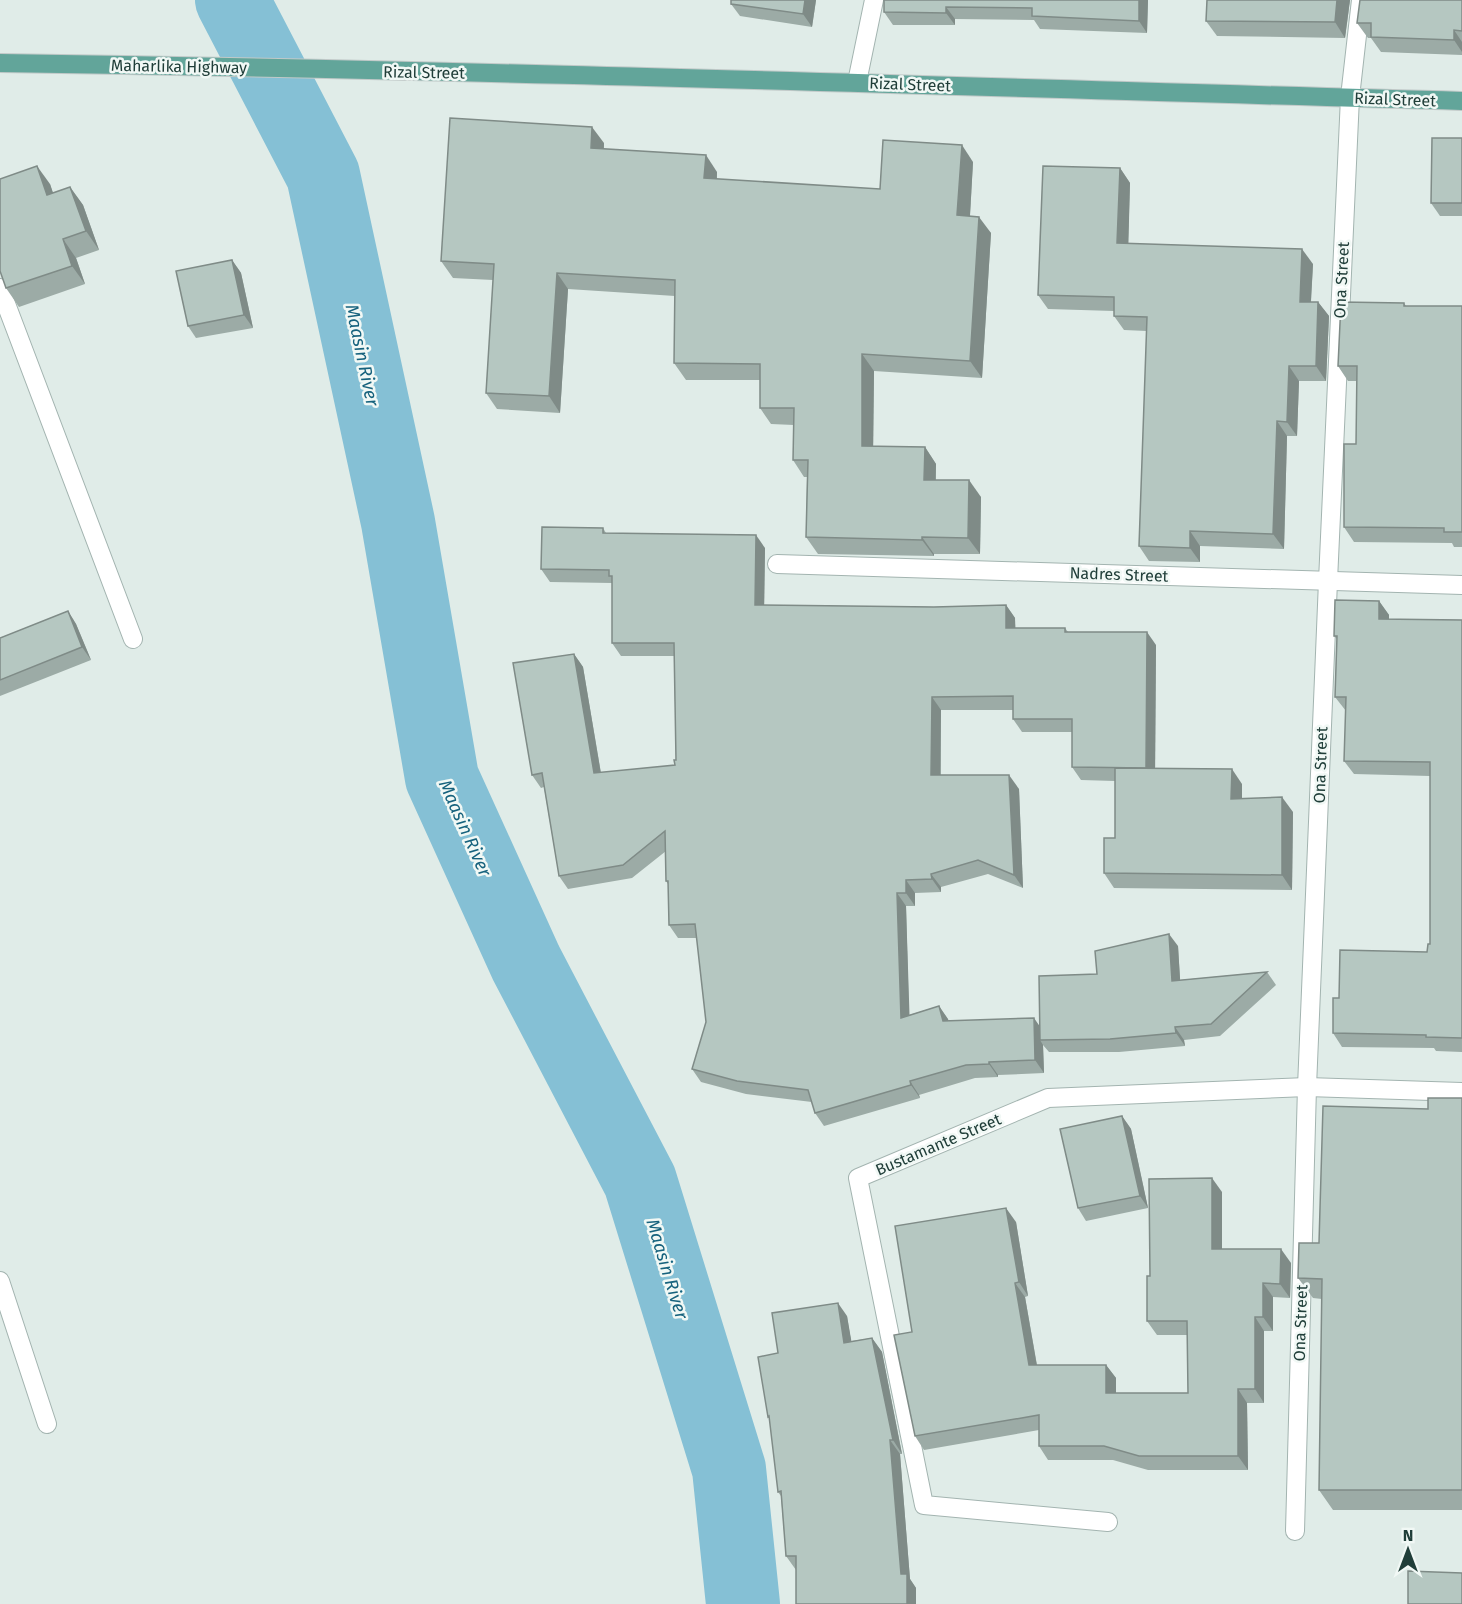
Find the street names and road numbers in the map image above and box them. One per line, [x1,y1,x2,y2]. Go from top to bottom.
street label: Maharlika Highway [111,56,247,77]
street label: Rizal Street [383,62,465,83]
street label: Rizal Street [869,74,951,95]
street label: Rizal Street [1354,89,1436,110]
street label: Ona Street [1330,241,1353,319]
street label: Nadres Street [1069,563,1169,586]
street label: Ona Street [1310,726,1331,804]
street label: Bustamante Street [873,1109,1004,1179]
street label: Ona Street [1290,1284,1311,1362]

